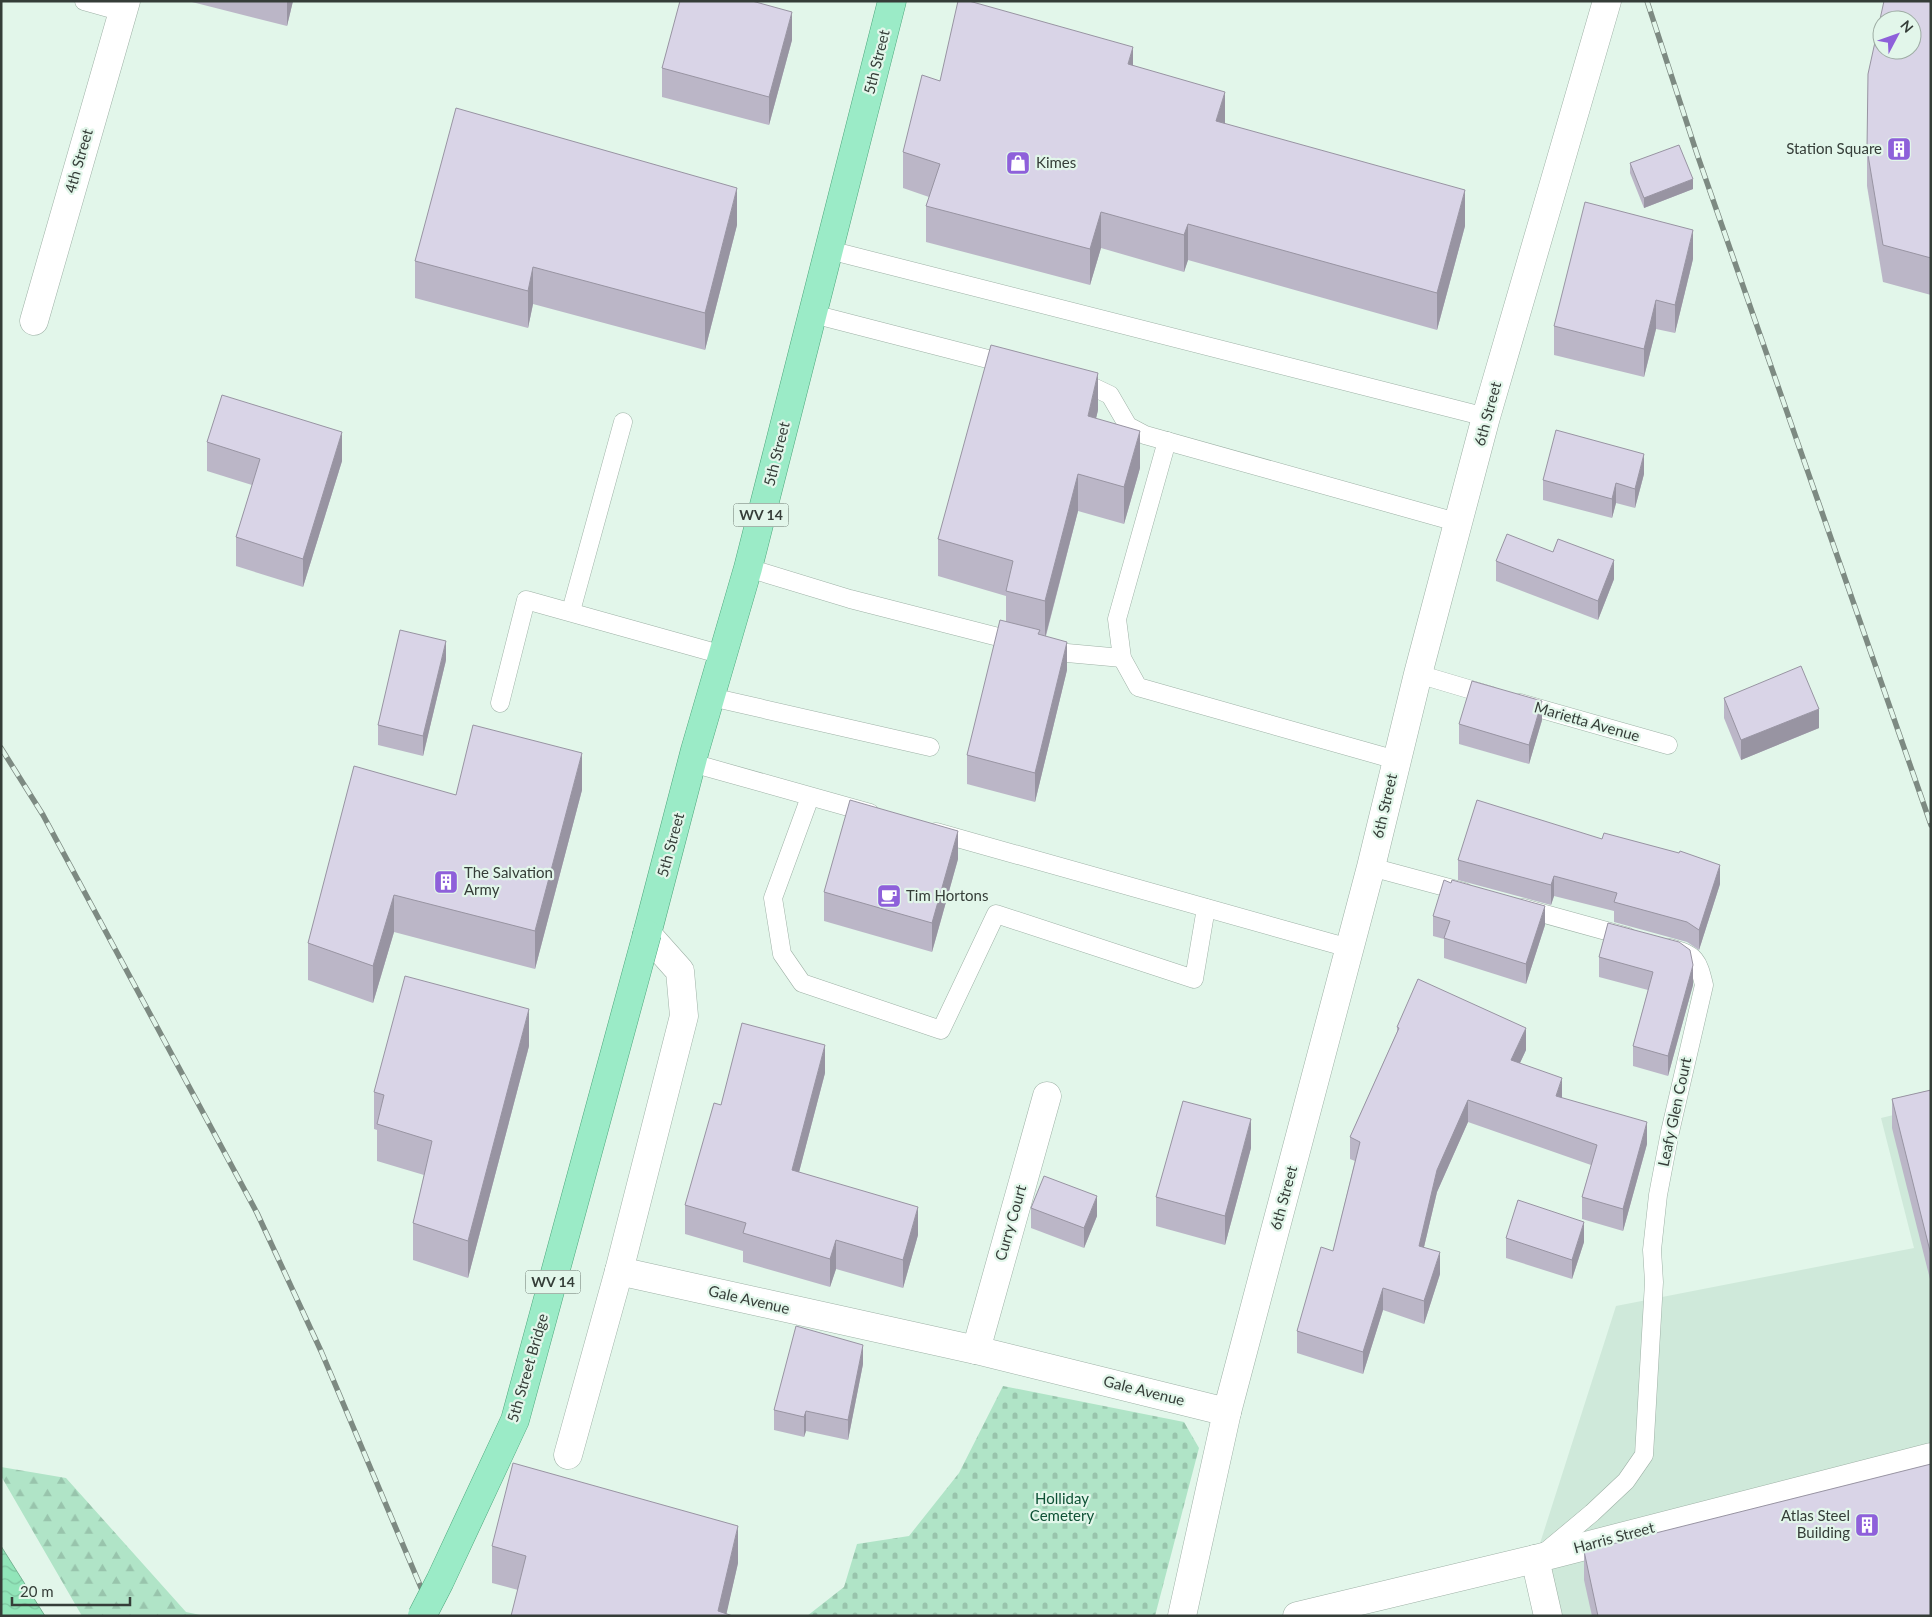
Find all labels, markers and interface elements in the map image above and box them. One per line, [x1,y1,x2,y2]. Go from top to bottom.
north arrow [1872,10,1922,60]
text: N [1897,16,1917,36]
street label: 5th Street [859,27,893,96]
street label: 4th Street [60,126,96,195]
building icon: Station Square [1886,136,1912,162]
place label: Station Square [1786,139,1882,157]
shop icon: Kimes [1005,150,1031,176]
place label: Kimes [1036,153,1076,171]
street label: 6th Street [1470,379,1504,448]
street label: 5th Street [759,419,793,488]
road number: WV 14 [734,504,788,526]
street label: Marietta Avenue [1533,697,1642,745]
street label: 6th Street [1368,771,1400,840]
street label: 5th Street [653,810,687,879]
place label: The Salvation Army [464,863,553,898]
building icon: The Salvation Army [433,869,459,895]
cafe icon: Tim Hortons [876,883,902,909]
place label: Tim Hortons [906,886,988,904]
street label: Leafy Glen Court [1654,1055,1694,1168]
street label: 6th Street [1266,1163,1300,1232]
street label: Curry Court [991,1182,1030,1263]
road number: WV 14 [526,1270,580,1294]
street label: Gale Avenue [707,1281,792,1317]
street label: 5th Street Bridge [503,1311,551,1424]
street label: Gale Avenue [1102,1371,1187,1409]
park label: Holliday Cemetery [1030,1489,1094,1524]
place label: Atlas Steel Building [1781,1506,1850,1541]
building icon: Atlas Steel Building [1854,1512,1880,1538]
street label: Harris Street [1571,1517,1657,1556]
scale bar [12,1574,130,1606]
text: 20 m [20,1582,54,1600]

